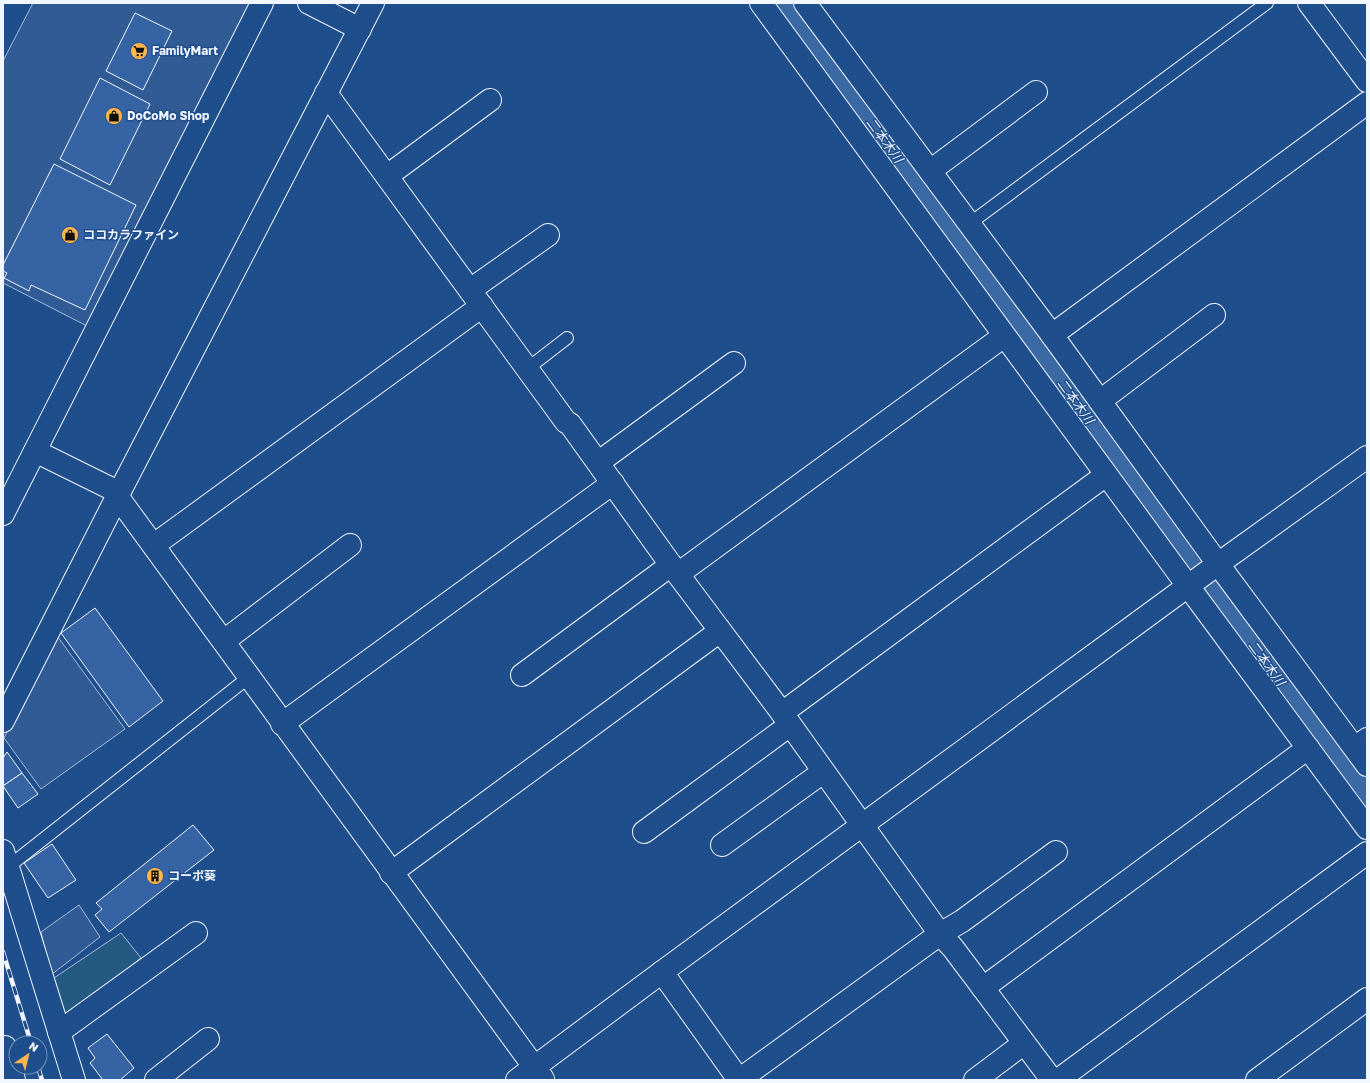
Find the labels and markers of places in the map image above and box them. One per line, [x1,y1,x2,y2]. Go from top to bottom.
supermarket icon: FamilyMart [129,41,149,61]
place label: FamilyMart [152,43,218,58]
shop icon: DoCoMo Shop [104,106,124,126]
place label: DoCoMo Shop [127,108,210,123]
shop icon: ココカラファイン [60,225,80,245]
place label: ココカラファイン [83,227,179,242]
building icon: コーポ葵 [145,866,165,886]
place label: コーポ葵 [168,868,216,883]

